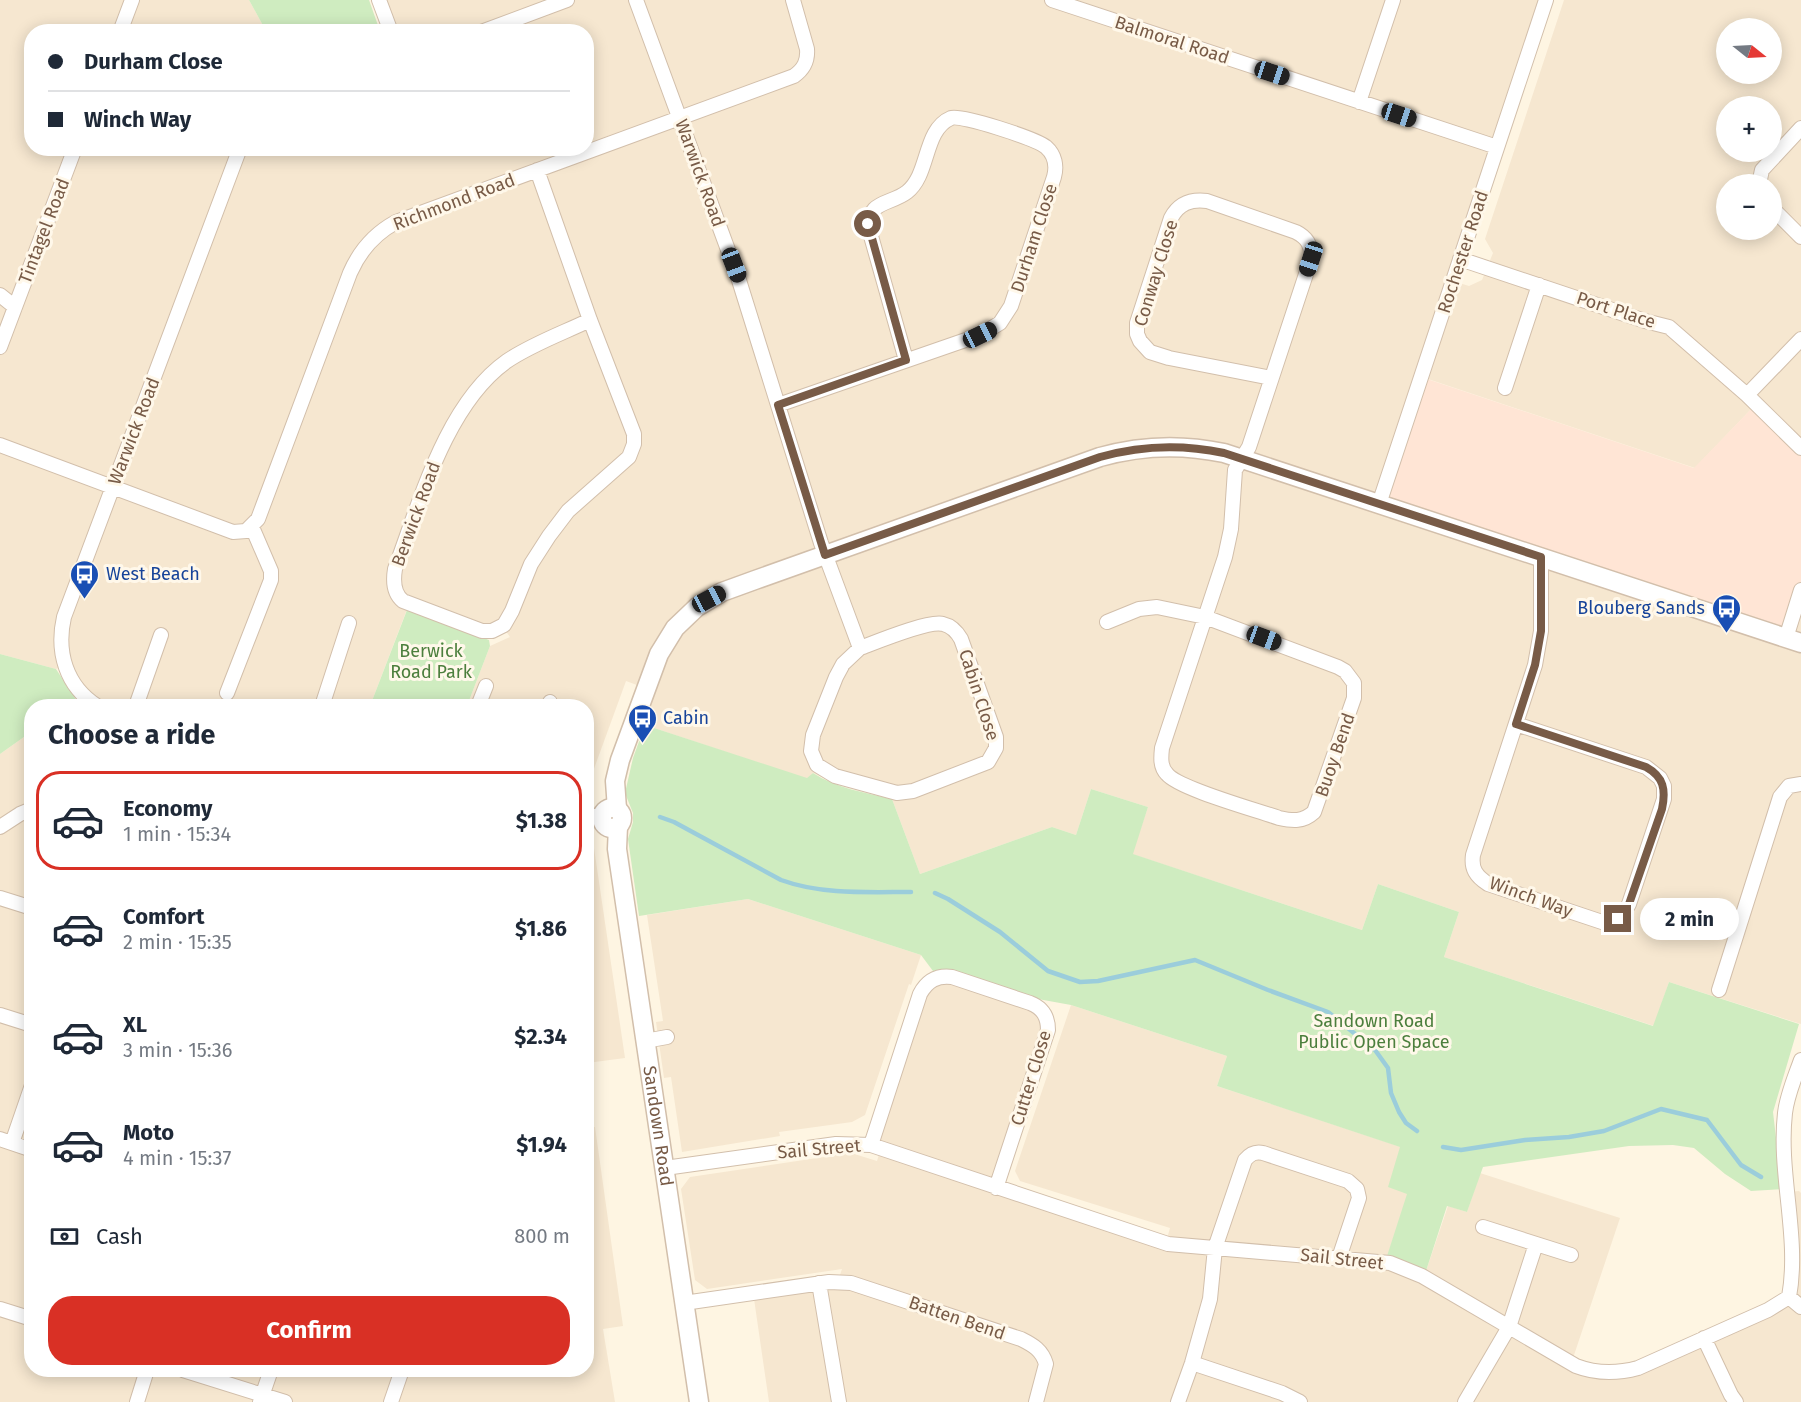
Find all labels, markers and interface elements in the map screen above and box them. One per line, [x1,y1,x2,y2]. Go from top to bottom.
street label: Balmoral Road [1112,11,1232,69]
north arrow [1716,18,1782,84]
map controls [1716,18,1782,240]
text: Durham Close [84,48,223,75]
car [1252,59,1292,87]
button: + [1716,96,1782,162]
car [1379,101,1419,129]
text: Winch Way [84,106,191,133]
street label: Warwick Road [670,116,730,230]
street label: Richmond Road [390,169,518,235]
button: − [1716,174,1782,240]
street label: Tintagel Road [14,175,74,287]
street label: Durham Close [1006,181,1062,295]
street label: Rochester Road [1433,188,1493,316]
route start [854,210,881,237]
street label: Conway Close [1129,217,1183,329]
car [1297,239,1325,279]
car [719,245,749,285]
street label: Port Place [1574,287,1658,333]
car [960,319,1000,351]
street label: Warwick Road [103,374,165,488]
street label: Berwick Road [387,459,445,569]
bus stop icon: West Beach [69,558,101,600]
place label: West Beach [106,563,200,585]
car [689,583,729,615]
bus stop icon: Blouberg Sands [1710,592,1742,634]
place label: Blouberg Sands [1577,597,1705,619]
car [1244,623,1284,653]
park label: Berwick Road Park [390,640,473,683]
street label: Cabin Close [954,647,1004,743]
bus stop icon: Cabin [626,702,658,744]
place label: Cabin [663,707,709,729]
street label: Buoy Bend [1310,710,1360,800]
text: Choose a ride [48,719,215,751]
icon: car [51,794,105,848]
text: Economy [123,795,212,822]
text: $1.38 [516,807,567,834]
text: 1 min · 15:34 [123,822,231,846]
street label: Winch Way [1486,872,1576,922]
callout: 2 min [1639,898,1738,940]
icon: car [51,902,105,956]
text: Comfort [123,903,204,930]
route end [1604,905,1631,932]
text: 2 min [1665,907,1714,931]
text: $1.86 [515,915,567,942]
text: 2 min · 15:35 [123,930,232,954]
icon: car [51,1010,105,1064]
park label: Sandown Road Public Open Space [1298,1010,1450,1053]
text: XL [123,1011,147,1038]
text: $2.34 [514,1023,567,1050]
street label: Cutter Close [1006,1028,1056,1128]
text: 3 min · 15:36 [123,1038,232,1062]
street label: Sandown Road [638,1064,678,1188]
icon: car [51,1118,105,1172]
text: Moto [123,1119,174,1146]
text: $1.94 [516,1131,567,1158]
street label: Sail Street [776,1134,862,1164]
text: 4 min · 15:37 [123,1146,231,1170]
icon: cash [48,1220,81,1253]
text: Cash [96,1223,143,1250]
text: 800 m [514,1224,570,1248]
street label: Sail Street [1299,1244,1385,1274]
street label: Batten Bend [906,1291,1008,1345]
button: Confirm [48,1296,570,1365]

